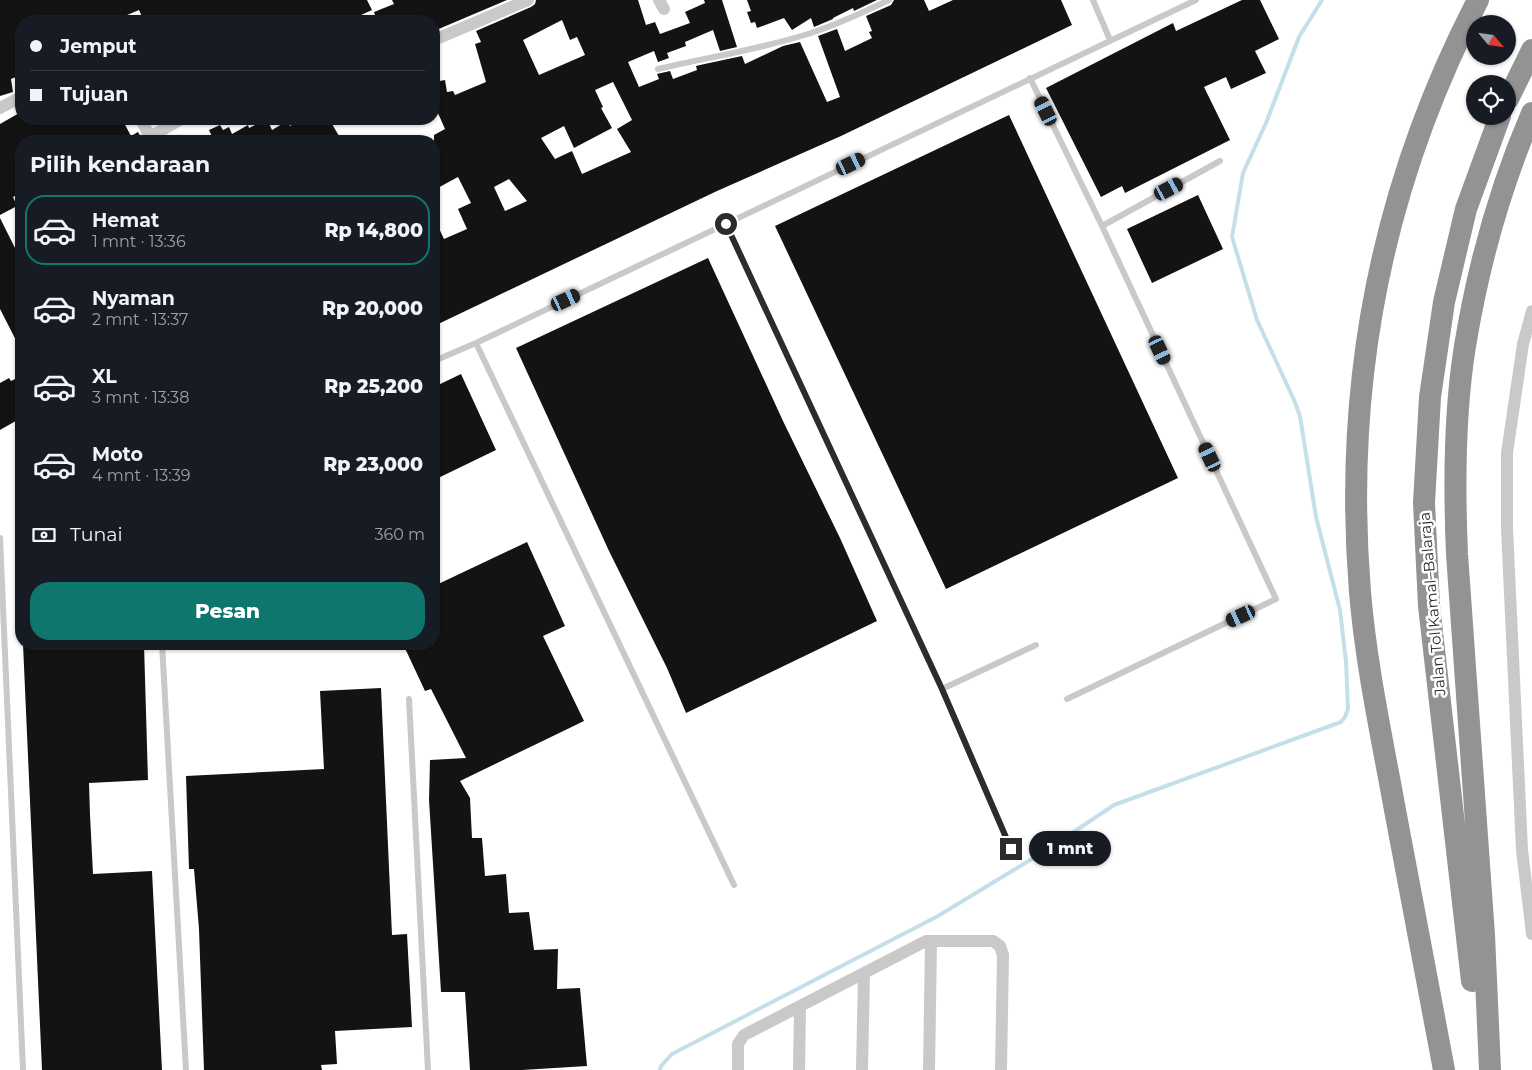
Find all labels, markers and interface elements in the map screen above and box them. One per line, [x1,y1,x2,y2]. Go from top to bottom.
north arrow [1466,15,1516,65]
map controls [1466,15,1516,125]
text: Jemput [60,35,137,58]
button: locate [1466,75,1516,125]
text: Tujuan [60,83,128,106]
car [1032,94,1059,128]
text: Pilih kendaraan [30,151,210,178]
car [834,151,867,177]
car [1152,175,1185,203]
icon: car [32,208,77,253]
text: Hemat [92,209,159,232]
route start [715,213,737,235]
text: Rp 14,800 [325,219,423,242]
text: 1 mnt · 13:36 [92,232,186,251]
icon: car [32,286,77,331]
text: Nyaman [92,287,175,310]
car [549,287,582,313]
text: Rp 20,000 [322,297,423,320]
text: 2 mnt · 13:37 [92,310,188,329]
car [1146,333,1173,367]
icon: car [32,364,77,409]
text: XL [92,365,117,388]
text: Rp 25,200 [324,375,423,398]
text: 3 mnt · 13:38 [92,388,189,407]
car [1196,440,1223,474]
icon: car [32,442,77,487]
text: Moto [92,443,143,466]
text: Rp 23,000 [323,453,423,476]
text: 4 mnt · 13:39 [92,466,190,485]
street label: Jalan Tol Kamal–Balaraja [1415,511,1450,698]
icon: cash [30,521,58,549]
text: Tunai [70,523,123,546]
text: 360 m [374,525,425,544]
button: Pesan [30,582,425,640]
car [1224,603,1257,629]
callout: 1 mnt [1028,832,1111,866]
route end [1000,838,1022,860]
text: 1 mnt [1047,839,1093,858]

